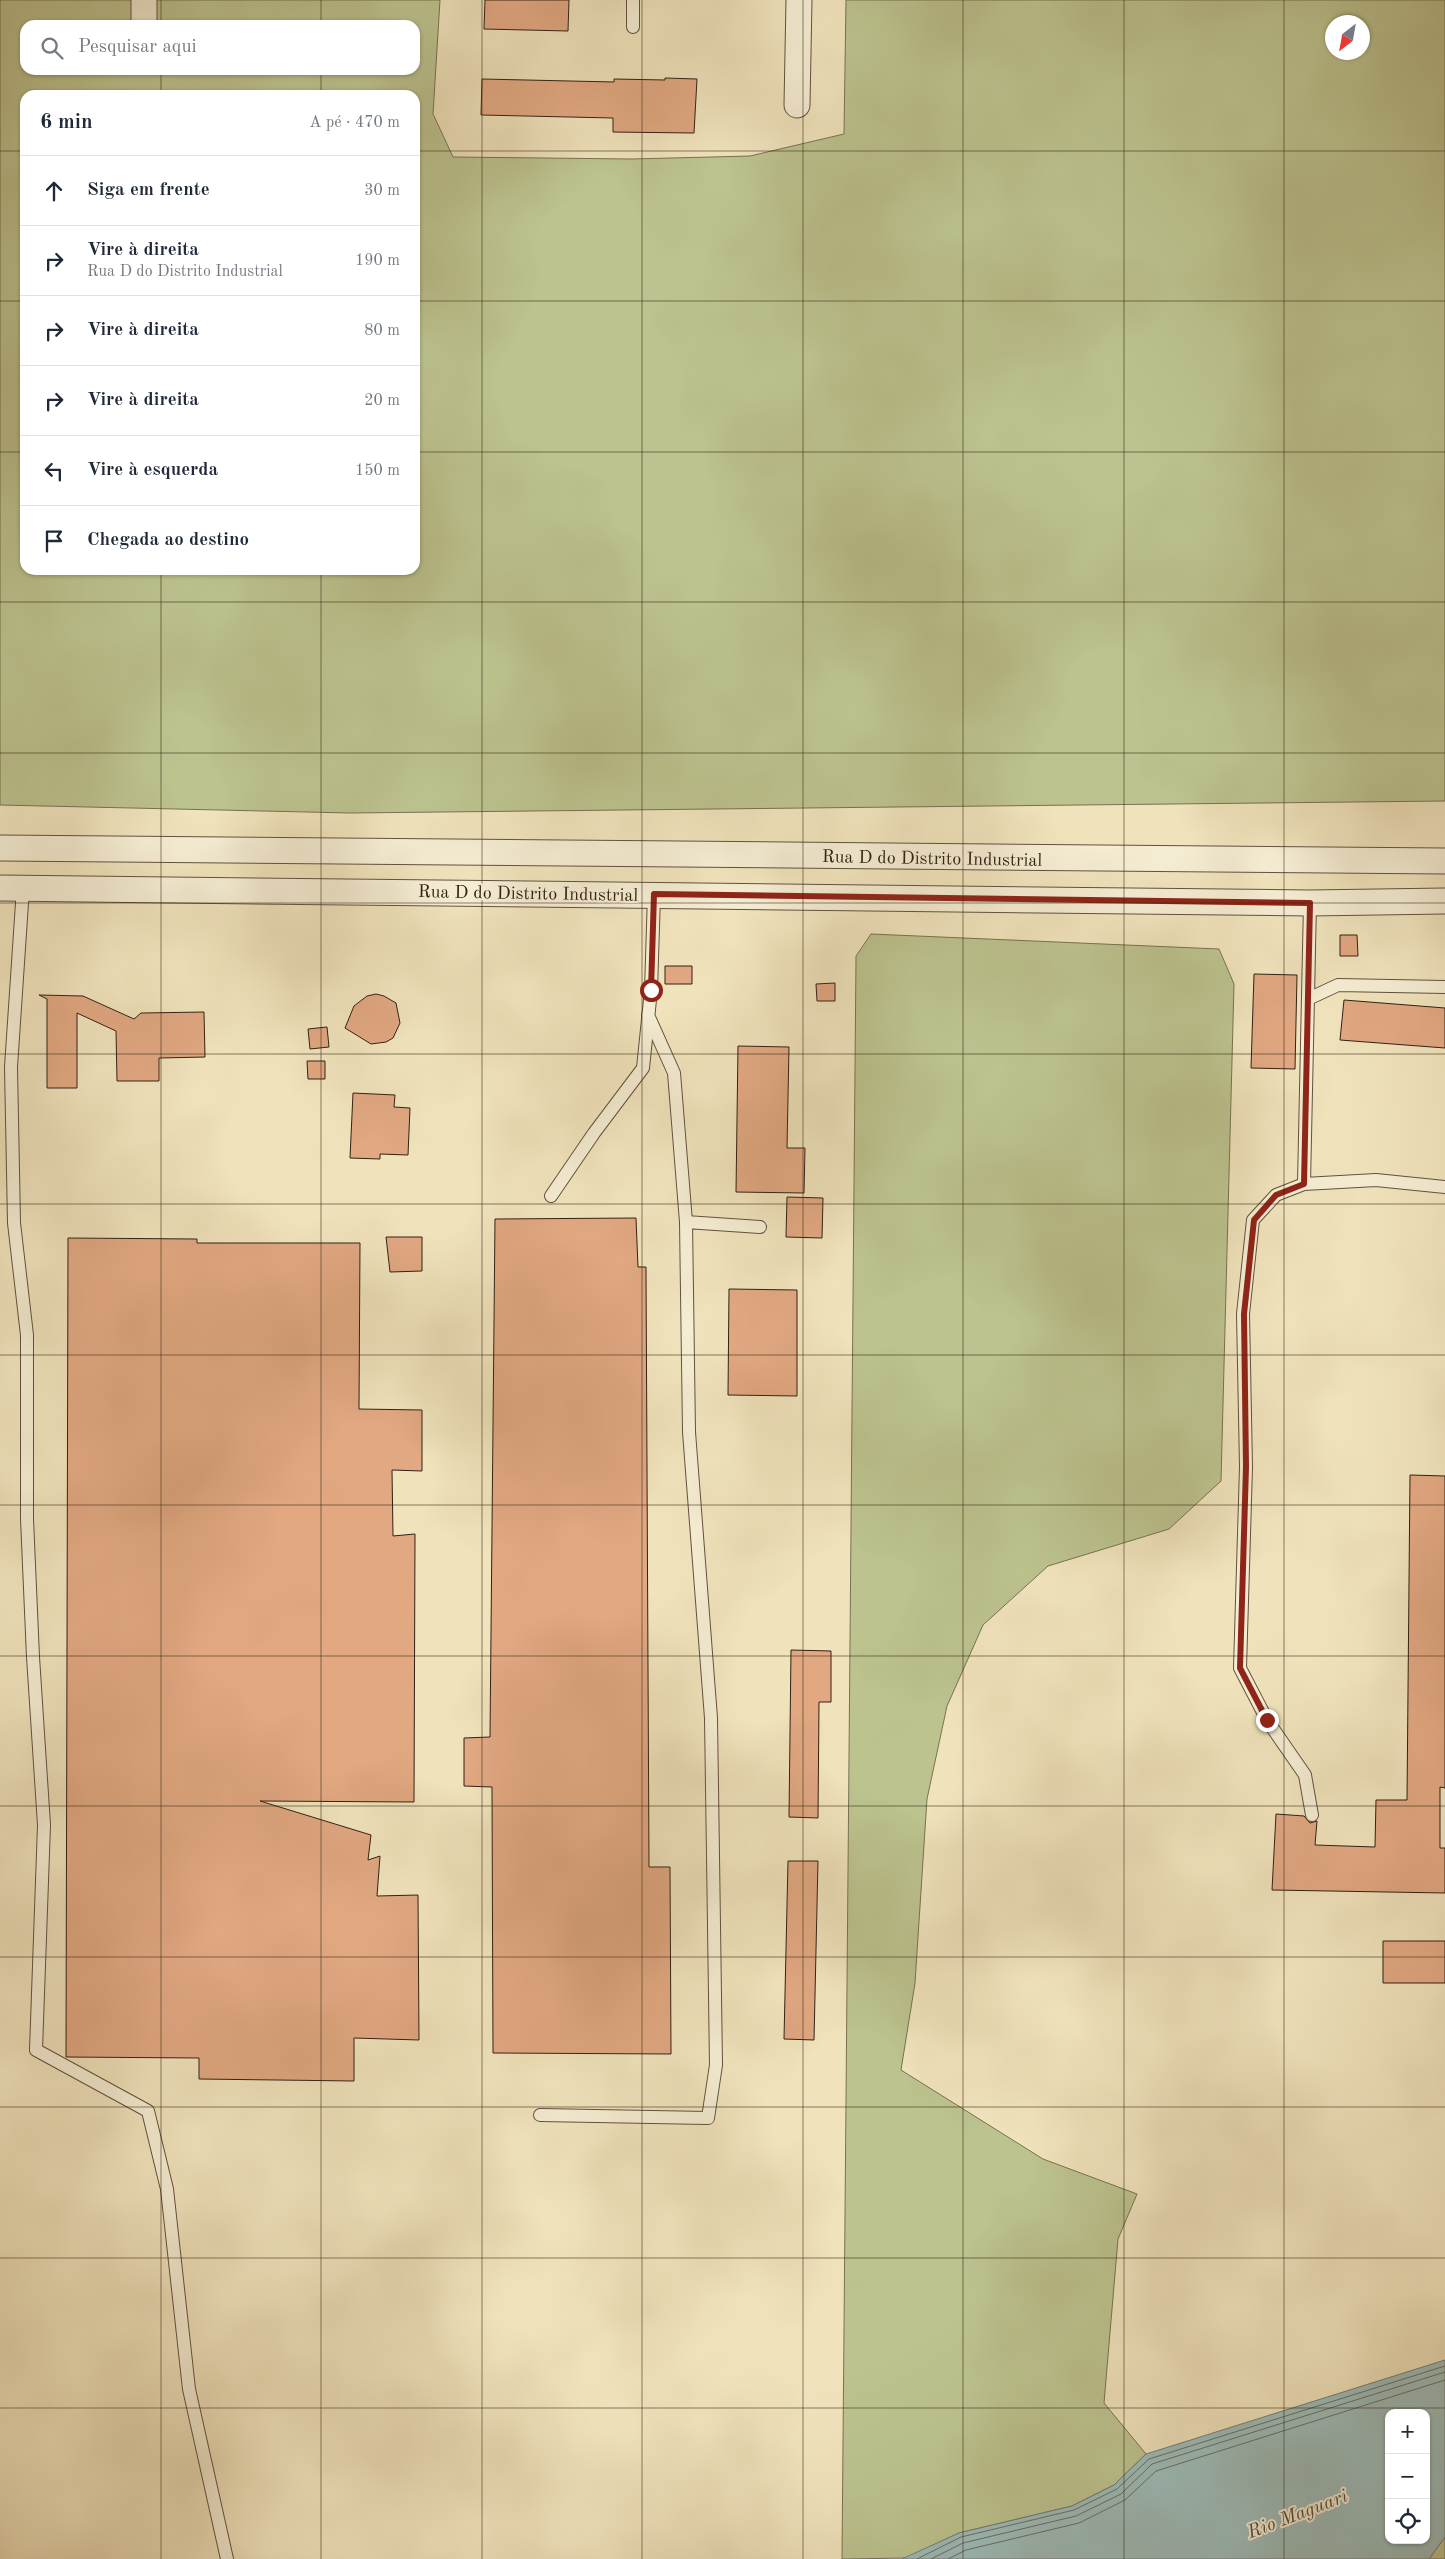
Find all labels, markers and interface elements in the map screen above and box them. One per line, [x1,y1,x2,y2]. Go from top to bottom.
north arrow [1325,15,1370,60]
search box [20,20,420,75]
icon: search [38,34,66,62]
text: Pesquisar aqui [78,38,197,57]
text: 6 min [40,112,93,133]
text: A pé · 470 m [309,115,400,131]
icon: ahead [40,177,68,205]
text: Siga em frente [87,181,210,200]
text: 30 m [364,183,400,199]
text: Vire à direita [87,241,199,260]
icon: right [40,247,68,275]
text: 190 m [355,253,400,269]
text: Rua D do Distrito Industrial [87,264,283,280]
icon: right [40,317,68,345]
text: Vire à direita [87,321,199,340]
text: 80 m [364,323,400,339]
icon: right [40,387,68,415]
text: Vire à direita [87,391,199,410]
text: 20 m [364,393,400,409]
icon: left [40,457,68,485]
text: Vire à esquerda [87,461,218,480]
text: 150 m [355,463,400,479]
icon: arrive [40,527,68,555]
text: Chegada ao destino [87,531,249,550]
street label: Rua D do Distrito Industrial [822,848,1042,870]
street label: Rua D do Distrito Industrial [418,883,638,905]
route start [640,979,663,1002]
route end [1256,1709,1279,1732]
map controls [1385,2409,1430,2544]
button: + [1385,2409,1430,2454]
button: − [1385,2454,1430,2499]
water label: Rio Maguari [1244,2487,1351,2544]
button: locate [1385,2499,1430,2544]

